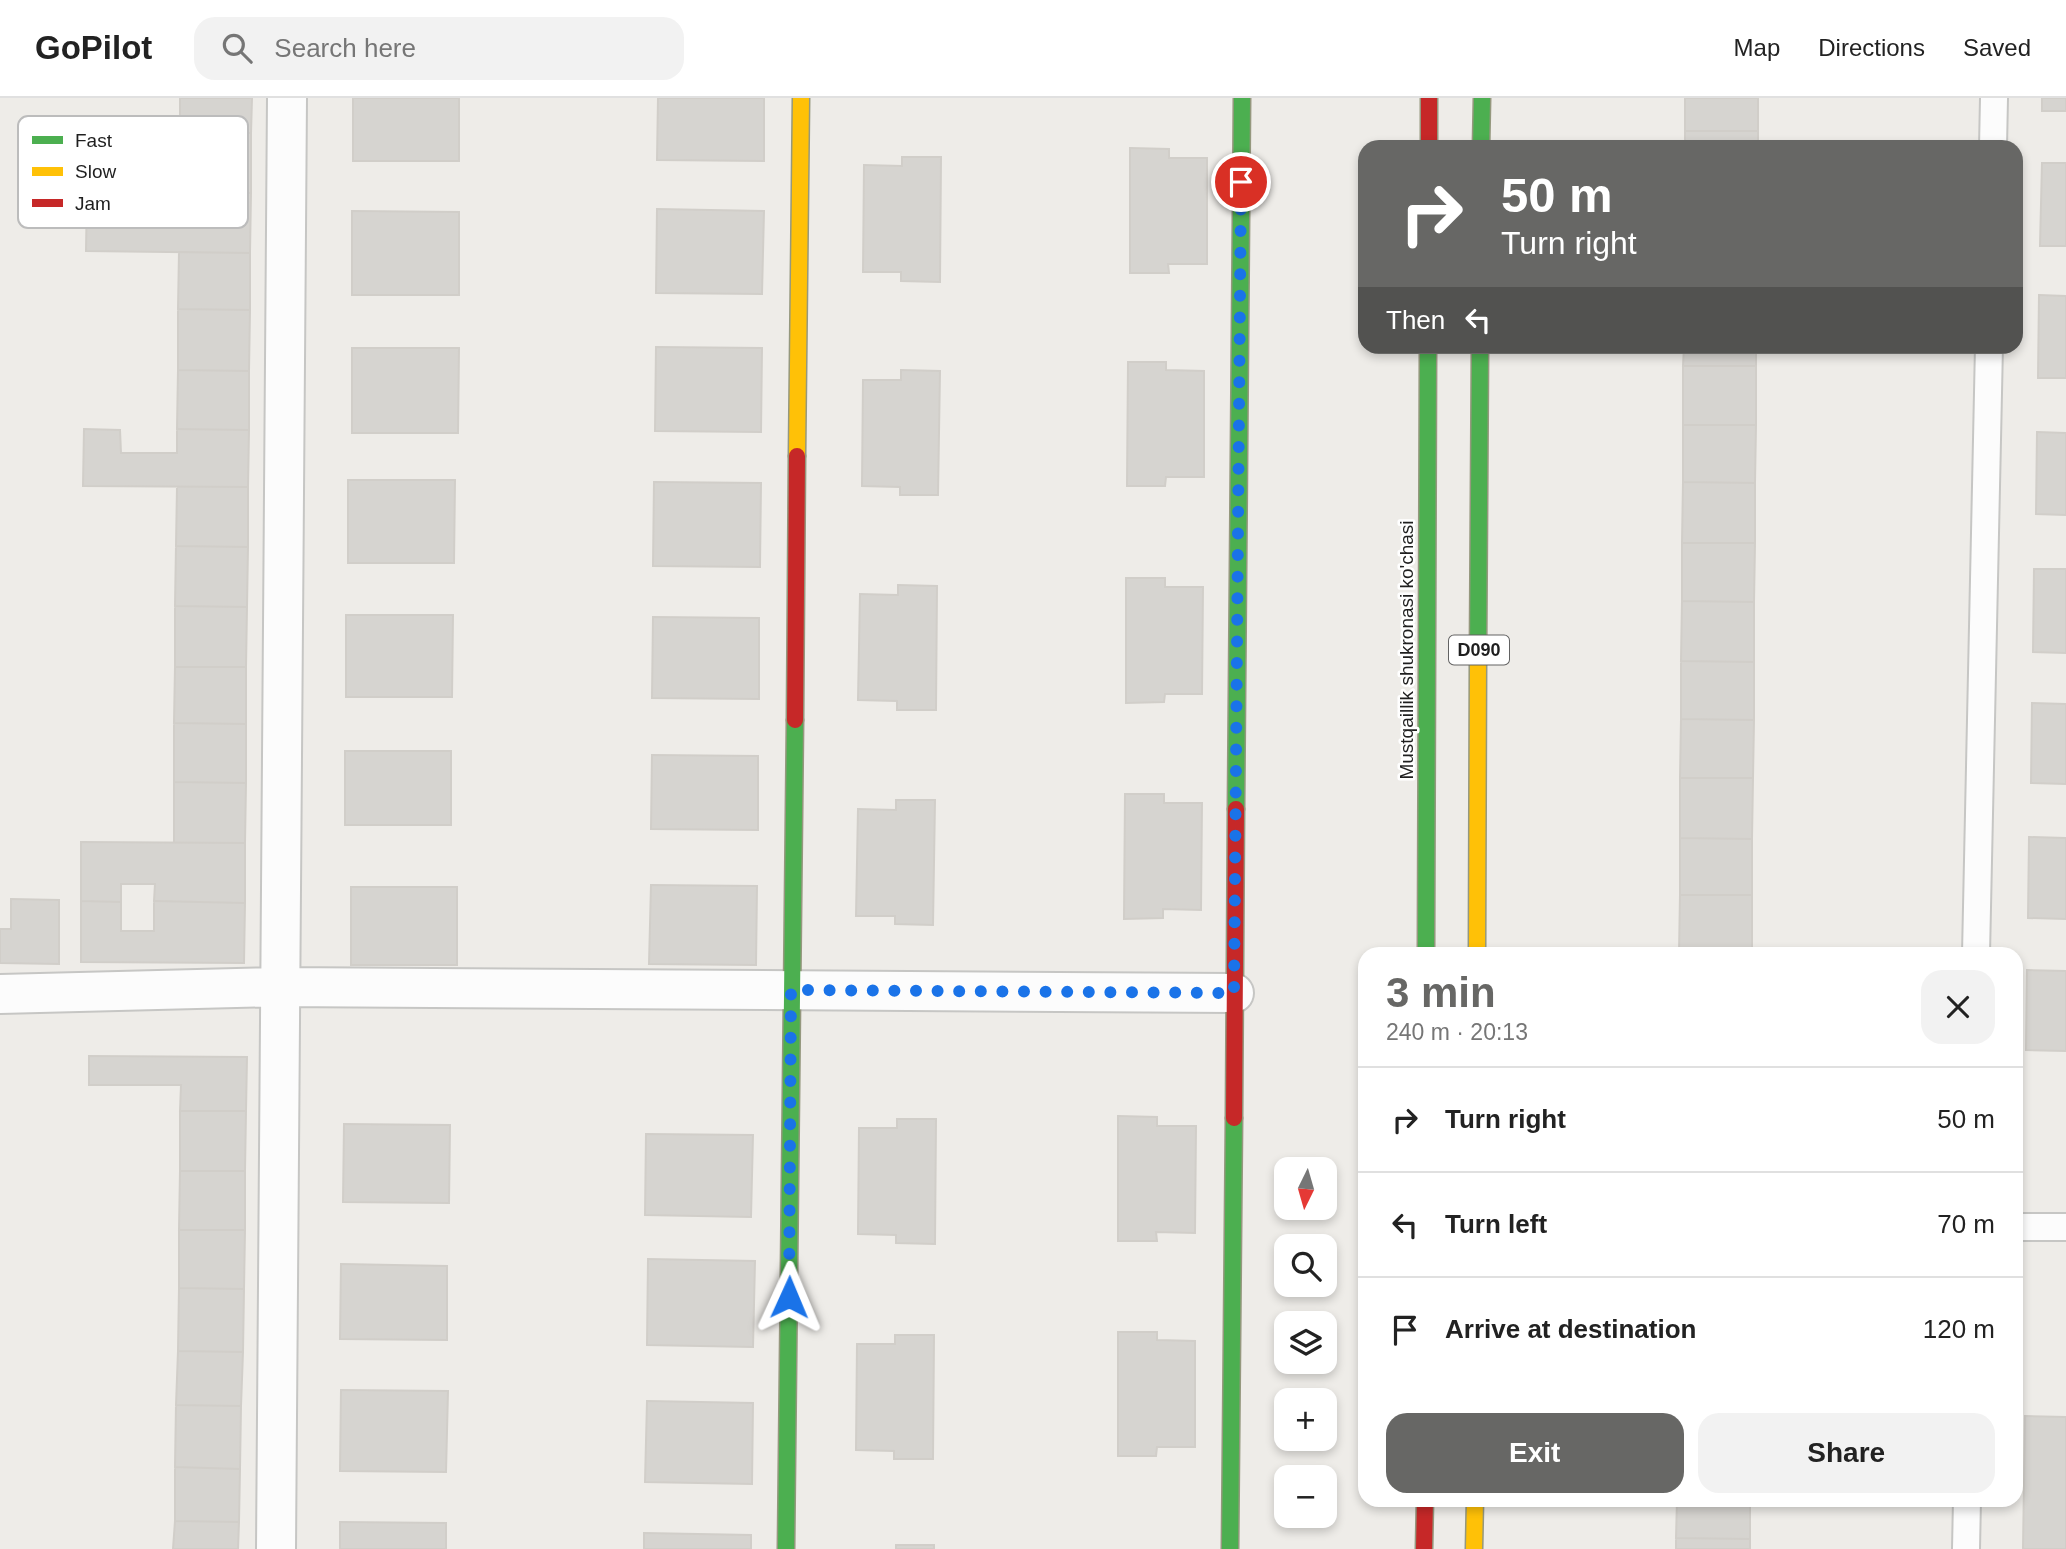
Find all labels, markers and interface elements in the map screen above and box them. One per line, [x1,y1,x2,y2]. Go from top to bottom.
search box [194,17,684,80]
text: GoPilot [35,29,152,66]
icon: search [218,29,256,67]
text: Search here [274,33,416,63]
text: Map [1734,34,1780,61]
text: Directions [1818,34,1925,61]
text: Saved [1963,34,2031,61]
legend [18,116,248,228]
text: Fast [75,130,113,151]
pin [1211,152,1271,212]
text: Slow [75,161,116,182]
icon: arrive [1222,163,1260,201]
icon: right [1386,168,1477,259]
text: 50 m [1501,168,1613,222]
text: Jam [75,193,111,214]
text: Turn right [1501,225,1637,261]
icon: left [1459,301,1497,339]
text: Then [1386,305,1445,335]
street label: Mustqaillik shukronasi ko'chasi [1396,520,1417,780]
road number: D090 [1449,636,1509,664]
text: 3 min [1386,969,1496,1016]
button: close [1921,970,1995,1044]
text: 240 m · 20:13 [1386,1019,1528,1045]
icon: right [1386,1101,1424,1139]
text: Turn right [1445,1104,1566,1134]
text: 50 m [1937,1104,1995,1134]
north arrow [1274,1157,1337,1220]
map controls [1274,1157,1337,1528]
icon: left [1386,1206,1424,1244]
text: Turn left [1445,1209,1547,1239]
text: 70 m [1937,1209,1995,1239]
button: search [1274,1234,1337,1297]
position arrow [752,1260,826,1334]
button: layers [1274,1311,1337,1374]
icon: arrive [1386,1311,1424,1349]
text: Arrive at destination [1445,1314,1696,1344]
text: 120 m [1923,1314,1995,1344]
button: + [1274,1388,1337,1451]
button: Exit [1386,1413,1684,1493]
button: Share [1698,1413,1995,1493]
button: − [1274,1465,1337,1528]

